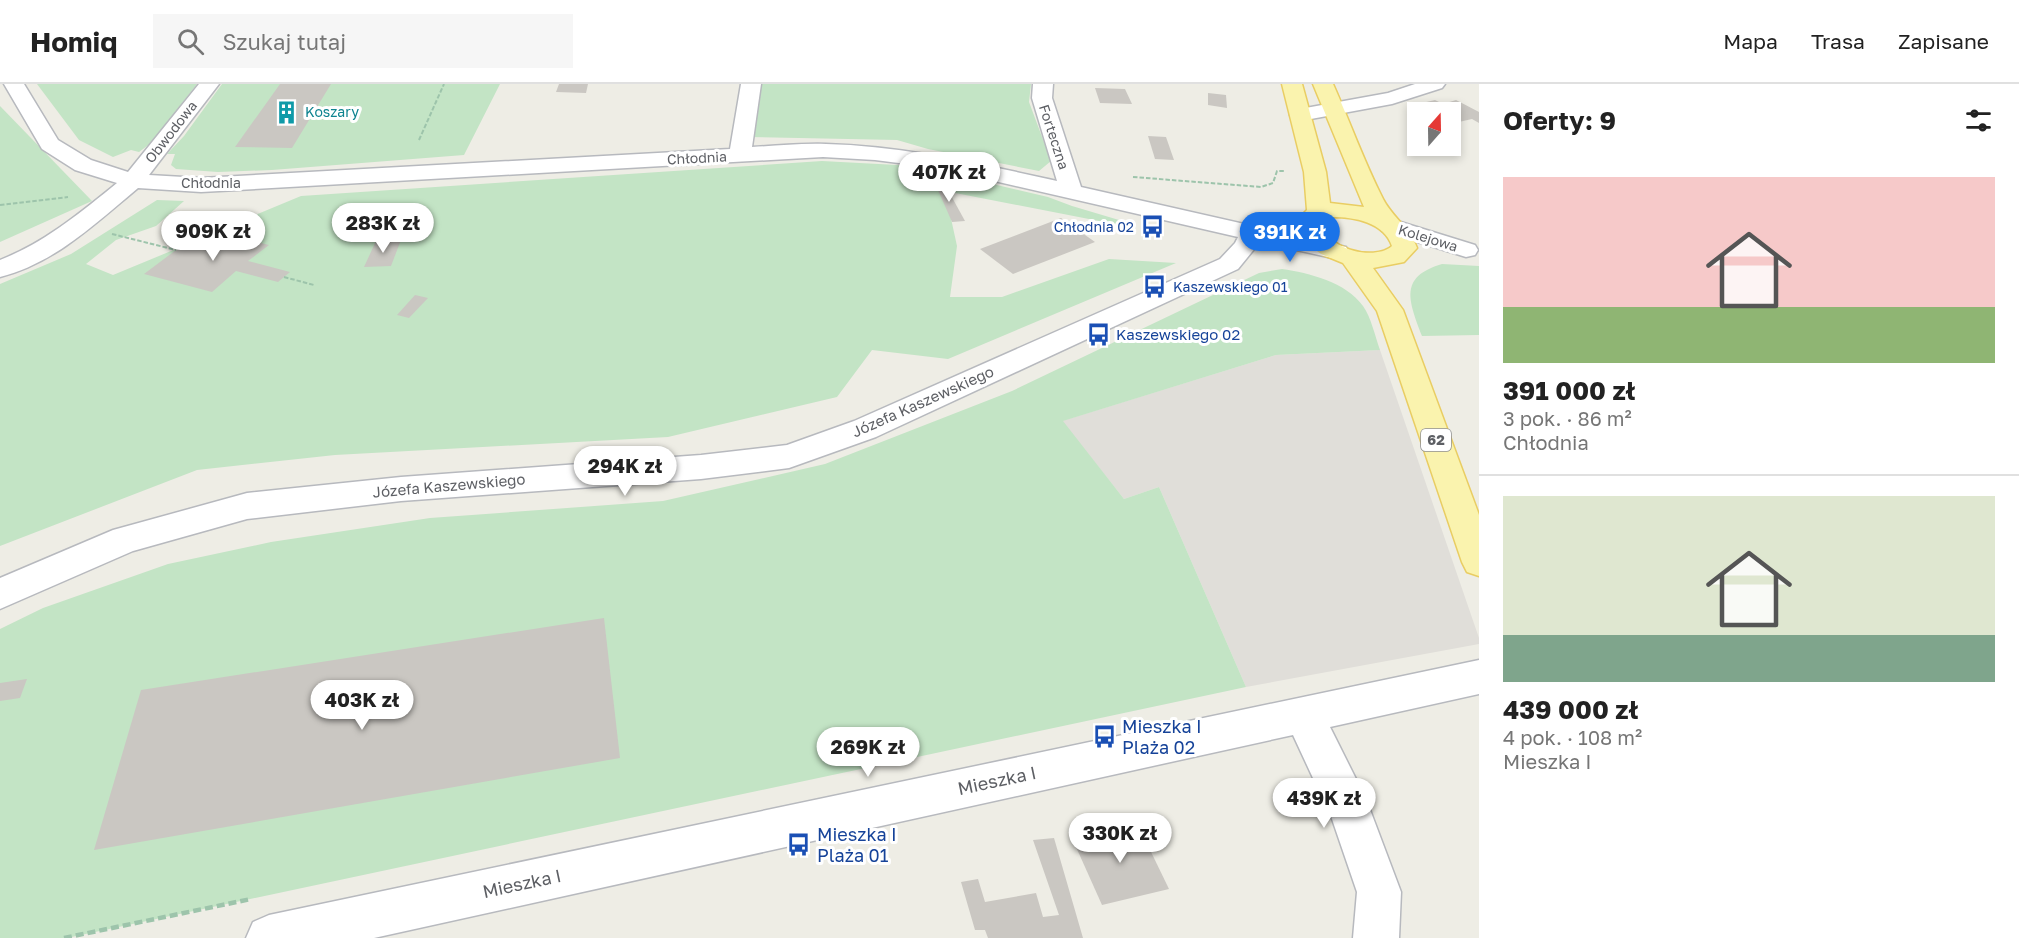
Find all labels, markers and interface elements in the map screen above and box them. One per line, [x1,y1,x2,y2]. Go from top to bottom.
search box [153,14,573,68]
text: Homiq [30,25,117,58]
icon: search [174,25,207,58]
text: Szukaj tutaj [222,28,346,55]
text: Mapa [1723,28,1778,54]
text: Trasa [1811,28,1865,54]
text: Zapisane [1898,28,1989,54]
street label: Obwodowa [141,97,200,166]
building icon: Koszary [274,99,300,125]
street label: Forteczna [1036,102,1073,171]
north arrow [1407,102,1461,156]
map controls [1407,102,1461,156]
place label: Koszary [305,103,359,120]
icon: filters [1962,104,1995,137]
text: Oferty: 9 [1503,105,1616,136]
street label: Chłodnia [667,147,727,168]
pin: 407K zł [894,152,1004,203]
text: 407K zł [912,159,986,183]
street label: Chłodnia [181,174,241,191]
pin: 283K zł [328,203,438,254]
text: 283K zł [346,210,420,234]
pin: 909K zł [158,211,268,262]
pin: 391K zł [1235,212,1345,263]
bus stop icon: Chłodnia 02 [1139,214,1165,240]
icon: home [1695,216,1803,324]
text: 909K zł [175,218,251,242]
place label: Chłodnia 02 [1054,218,1134,235]
text: 391K zł [1254,219,1326,243]
street label: Kolejowa [1396,220,1460,255]
bus stop icon: Kaszewskiego 01 [1142,274,1168,300]
place label: Kaszewskiego 01 [1173,278,1288,295]
bus stop icon: Kaszewskiego 02 [1085,322,1111,348]
place label: Kaszewskiego 02 [1116,325,1240,343]
street label: Józefa Kaszewskiego [849,362,996,440]
text: 391 000 zł [1503,375,1635,406]
text: 3 pok. · 86 m² [1503,406,1632,430]
road number: 62 [1421,429,1451,451]
text: Chłodnia [1503,430,1589,454]
pin: 294K zł [570,446,680,497]
text: 294K zł [588,453,662,477]
street label: Józefa Kaszewskiego [372,469,526,501]
icon: home [1695,535,1803,643]
pin: 403K zł [307,680,417,731]
text: 403K zł [325,687,399,711]
text: 439 000 zł [1503,694,1638,725]
place label: Mieszka I Plaża 02 [1122,715,1202,758]
bus stop icon: Mieszka I Plaża 02 [1091,724,1117,750]
text: 4 pok. · 108 m² [1503,725,1642,749]
pin: 269K zł [813,727,923,778]
text: 269K zł [831,734,905,758]
text: Mieszka I [1503,749,1592,773]
street label: Mieszka I [955,761,1038,799]
pin: 439K zł [1269,778,1379,829]
text: 439K zł [1287,785,1361,809]
pin: 330K zł [1065,813,1175,864]
text: 330K zł [1083,820,1157,844]
place label: Mieszka I Plaża 01 [817,823,897,866]
bus stop icon: Mieszka I Plaża 01 [786,832,812,858]
street label: Mieszka I [480,864,563,902]

